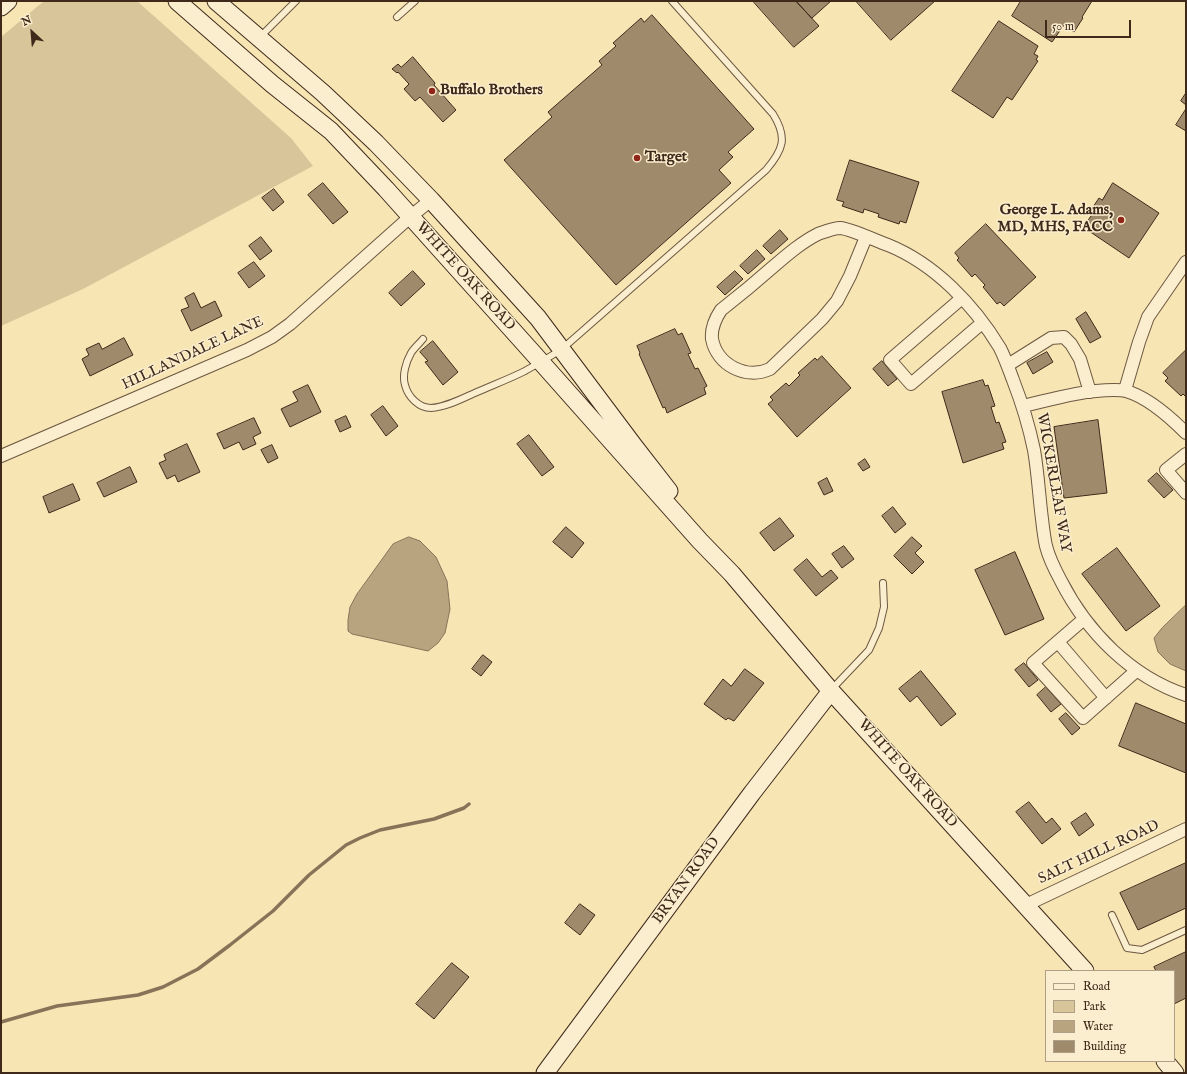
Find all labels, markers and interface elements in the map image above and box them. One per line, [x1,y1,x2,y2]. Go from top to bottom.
north arrow [12,12,52,52]
scale bar [1047,12,1133,38]
text: N [19,13,34,30]
text: 50 m [1052,19,1074,34]
place label: Buffalo Brothers [440,82,543,100]
marker: Buffalo Brothers [427,86,437,96]
place label: Target [645,149,687,167]
marker: Target [632,153,642,163]
place label: George L. Adams, MD, MHS, FACC [997,202,1113,237]
marker: George L. Adams, MD, MHS, FACC [1116,215,1126,225]
street label: WHITE OAK ROAD [411,219,519,335]
street label: HILLANDALE LANE [119,313,267,395]
street label: WICKERLEAF WAY [1032,412,1074,554]
street label: WHITE OAK ROAD [853,716,961,832]
street label: SALT HILL ROAD [1036,817,1162,889]
street label: BRYAN ROAD [650,834,724,928]
legend [1045,970,1175,1062]
text: Road [1083,979,1110,994]
text: Park [1083,999,1106,1014]
text: Water [1083,1019,1113,1034]
text: Building [1083,1039,1126,1054]

